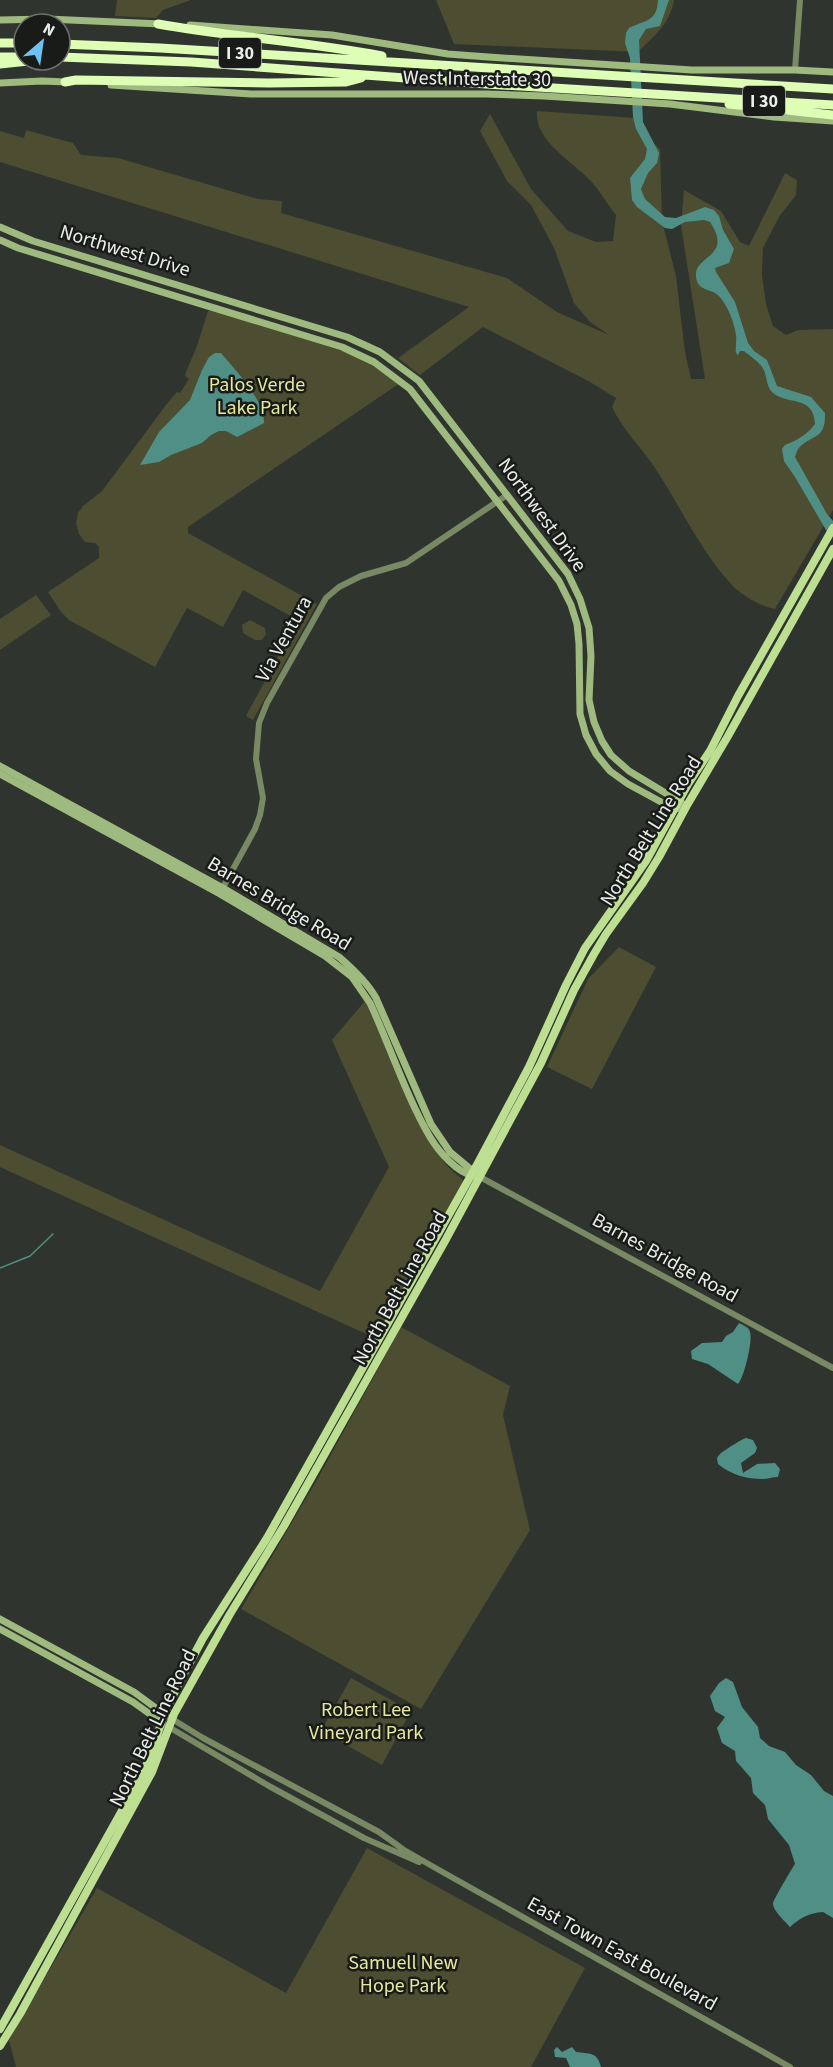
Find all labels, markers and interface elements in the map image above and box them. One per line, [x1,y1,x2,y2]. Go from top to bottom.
north arrow [12,12,72,72]
text: N [39,18,59,42]
road number: I 30 [219,38,261,68]
street label: West Interstate 30 [403,64,551,94]
road number: I 30 [743,86,785,116]
street label: Northwest Drive [57,218,194,284]
park label: Palos Verde Lake Park [209,371,305,422]
street label: Northwest Drive [491,452,593,578]
street label: Via Ventura [249,591,319,687]
street label: North Belt Line Road [593,751,709,911]
street label: Barnes Bridge Road [202,850,356,958]
street label: North Belt Line Road [346,1206,454,1370]
street label: Barnes Bridge Road [587,1206,743,1310]
street label: North Belt Line Road [103,1644,203,1812]
park label: Robert Lee Vineyard Park [309,1696,423,1747]
street label: East Town East Boulevard [522,1890,722,2018]
park label: Samuell New Hope Park [348,1949,458,2000]

